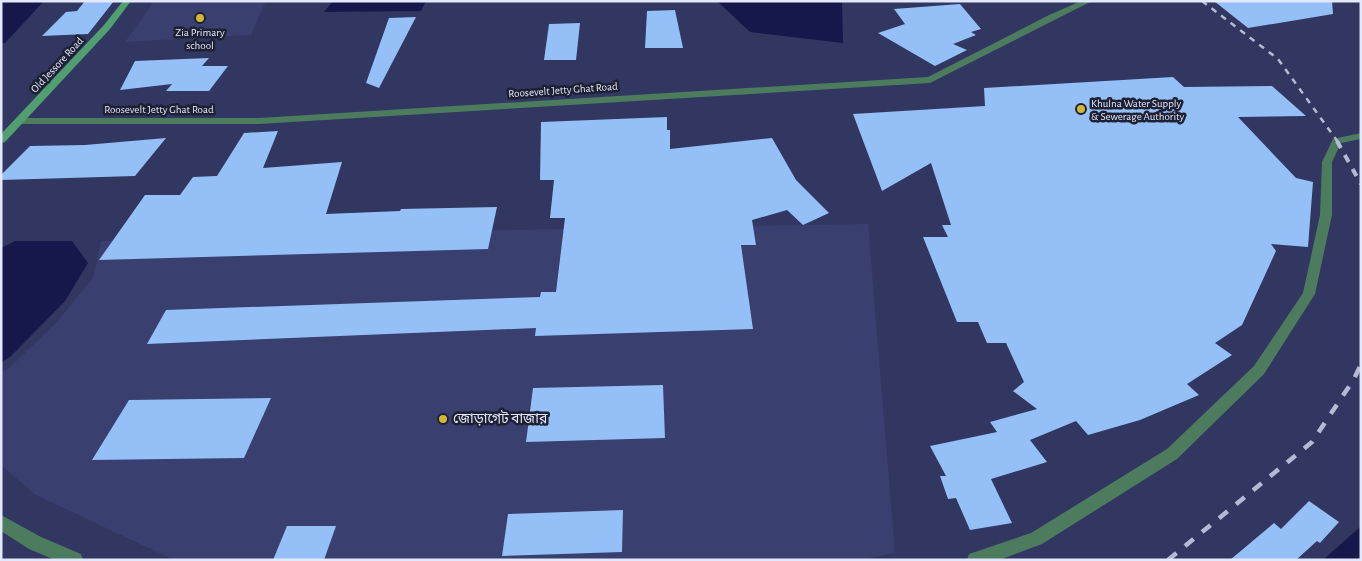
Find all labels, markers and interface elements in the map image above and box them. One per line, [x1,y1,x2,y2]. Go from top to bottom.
marker: Zia Primary school [194,12,206,24]
place label: Zia Primary school [175,27,225,51]
street label: Old Jessore Road [29,35,86,95]
street label: Roosevelt Jetty Ghat Road [508,81,618,99]
place label: Khulna Water Supply & Sewerage Authority [1091,98,1185,122]
marker: Khulna Water Supply & Sewerage Authority [1075,103,1087,115]
street label: Roosevelt Jetty Ghat Road [104,104,214,115]
place label: জোড়াগেট বাজার [453,410,548,426]
marker: জোড়াগেট বাজার [437,413,449,425]

